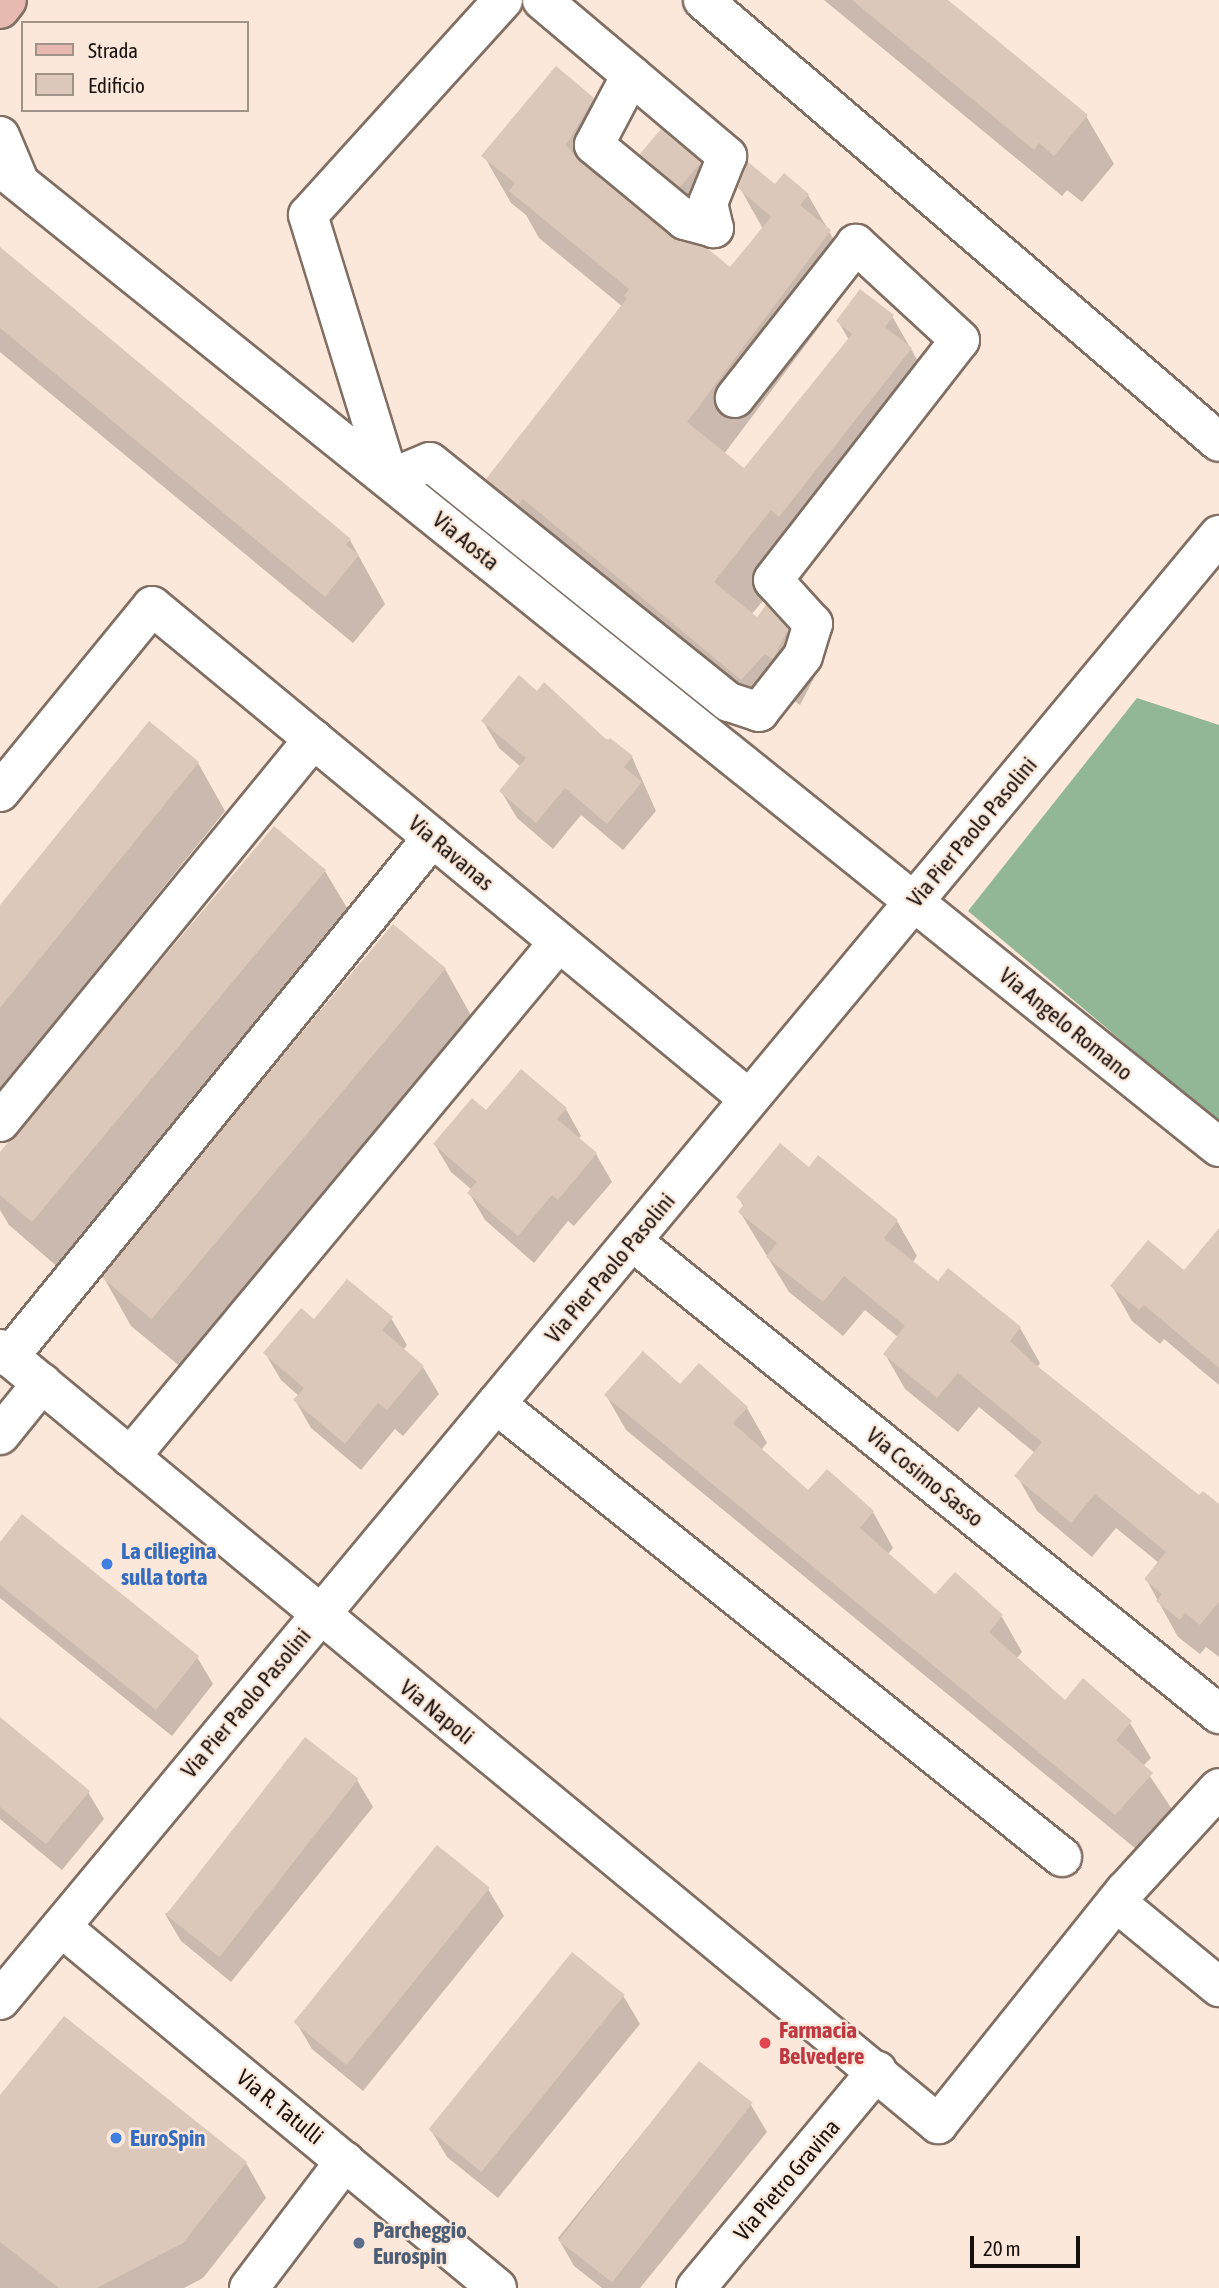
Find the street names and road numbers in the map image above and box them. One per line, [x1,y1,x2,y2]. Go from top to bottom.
street label: Via Aosta [427,506,505,576]
street label: Via Pier Paolo Pasolini [901,751,1043,913]
street label: Via Ravanas [403,809,499,897]
street label: Via Angelo Romano [994,962,1138,1086]
street label: Via Pier Paolo Pasolini [539,1187,681,1349]
street label: Via Cosimo Sasso [861,1421,989,1533]
street label: Via Pier Paolo Pasolini [175,1622,317,1784]
street label: Via Napoli [394,1674,480,1750]
street label: Via R. Tatulli [231,2064,329,2150]
street label: Via Pietro Gravina [728,2114,846,2246]

